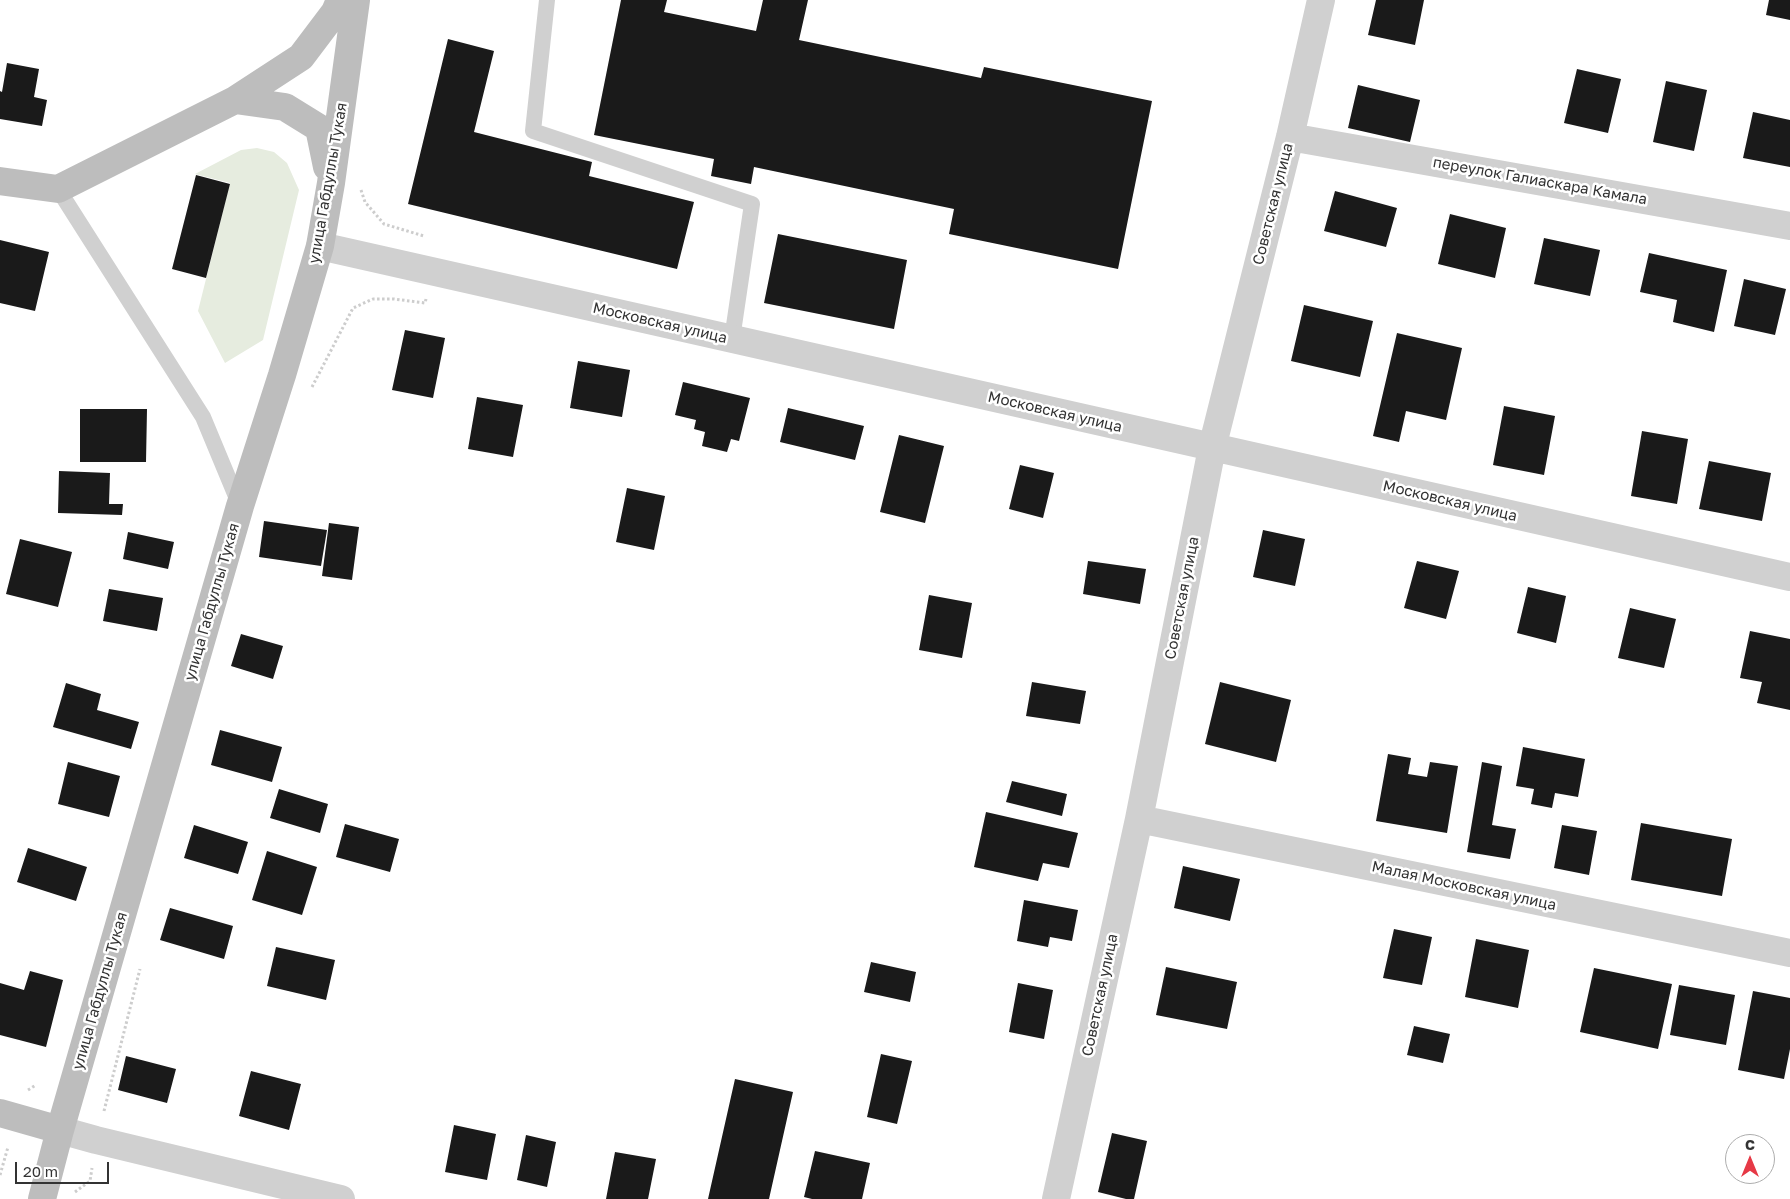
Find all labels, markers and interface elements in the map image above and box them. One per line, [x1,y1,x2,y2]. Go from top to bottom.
street label: улица Габдуллы Тукая [305,101,351,265]
street label: Советская улица [1249,141,1297,267]
street label: переулок Галиаскара Камала [1431,153,1649,209]
street label: Московская улица [591,299,729,347]
street label: Московская улица [986,388,1124,436]
street label: Московская улица [1381,477,1519,525]
street label: улица Габдуллы Тукая [181,521,243,683]
street label: Советская улица [1161,535,1203,661]
street label: Малая Московская улица [1370,858,1558,914]
street label: улица Габдуллы Тукая [69,910,131,1072]
street label: Советская улица [1078,932,1122,1058]
north arrow [1725,1134,1775,1184]
text: С [1745,1136,1755,1153]
scale bar [18,1152,111,1184]
text: 20 m [23,1162,58,1180]

